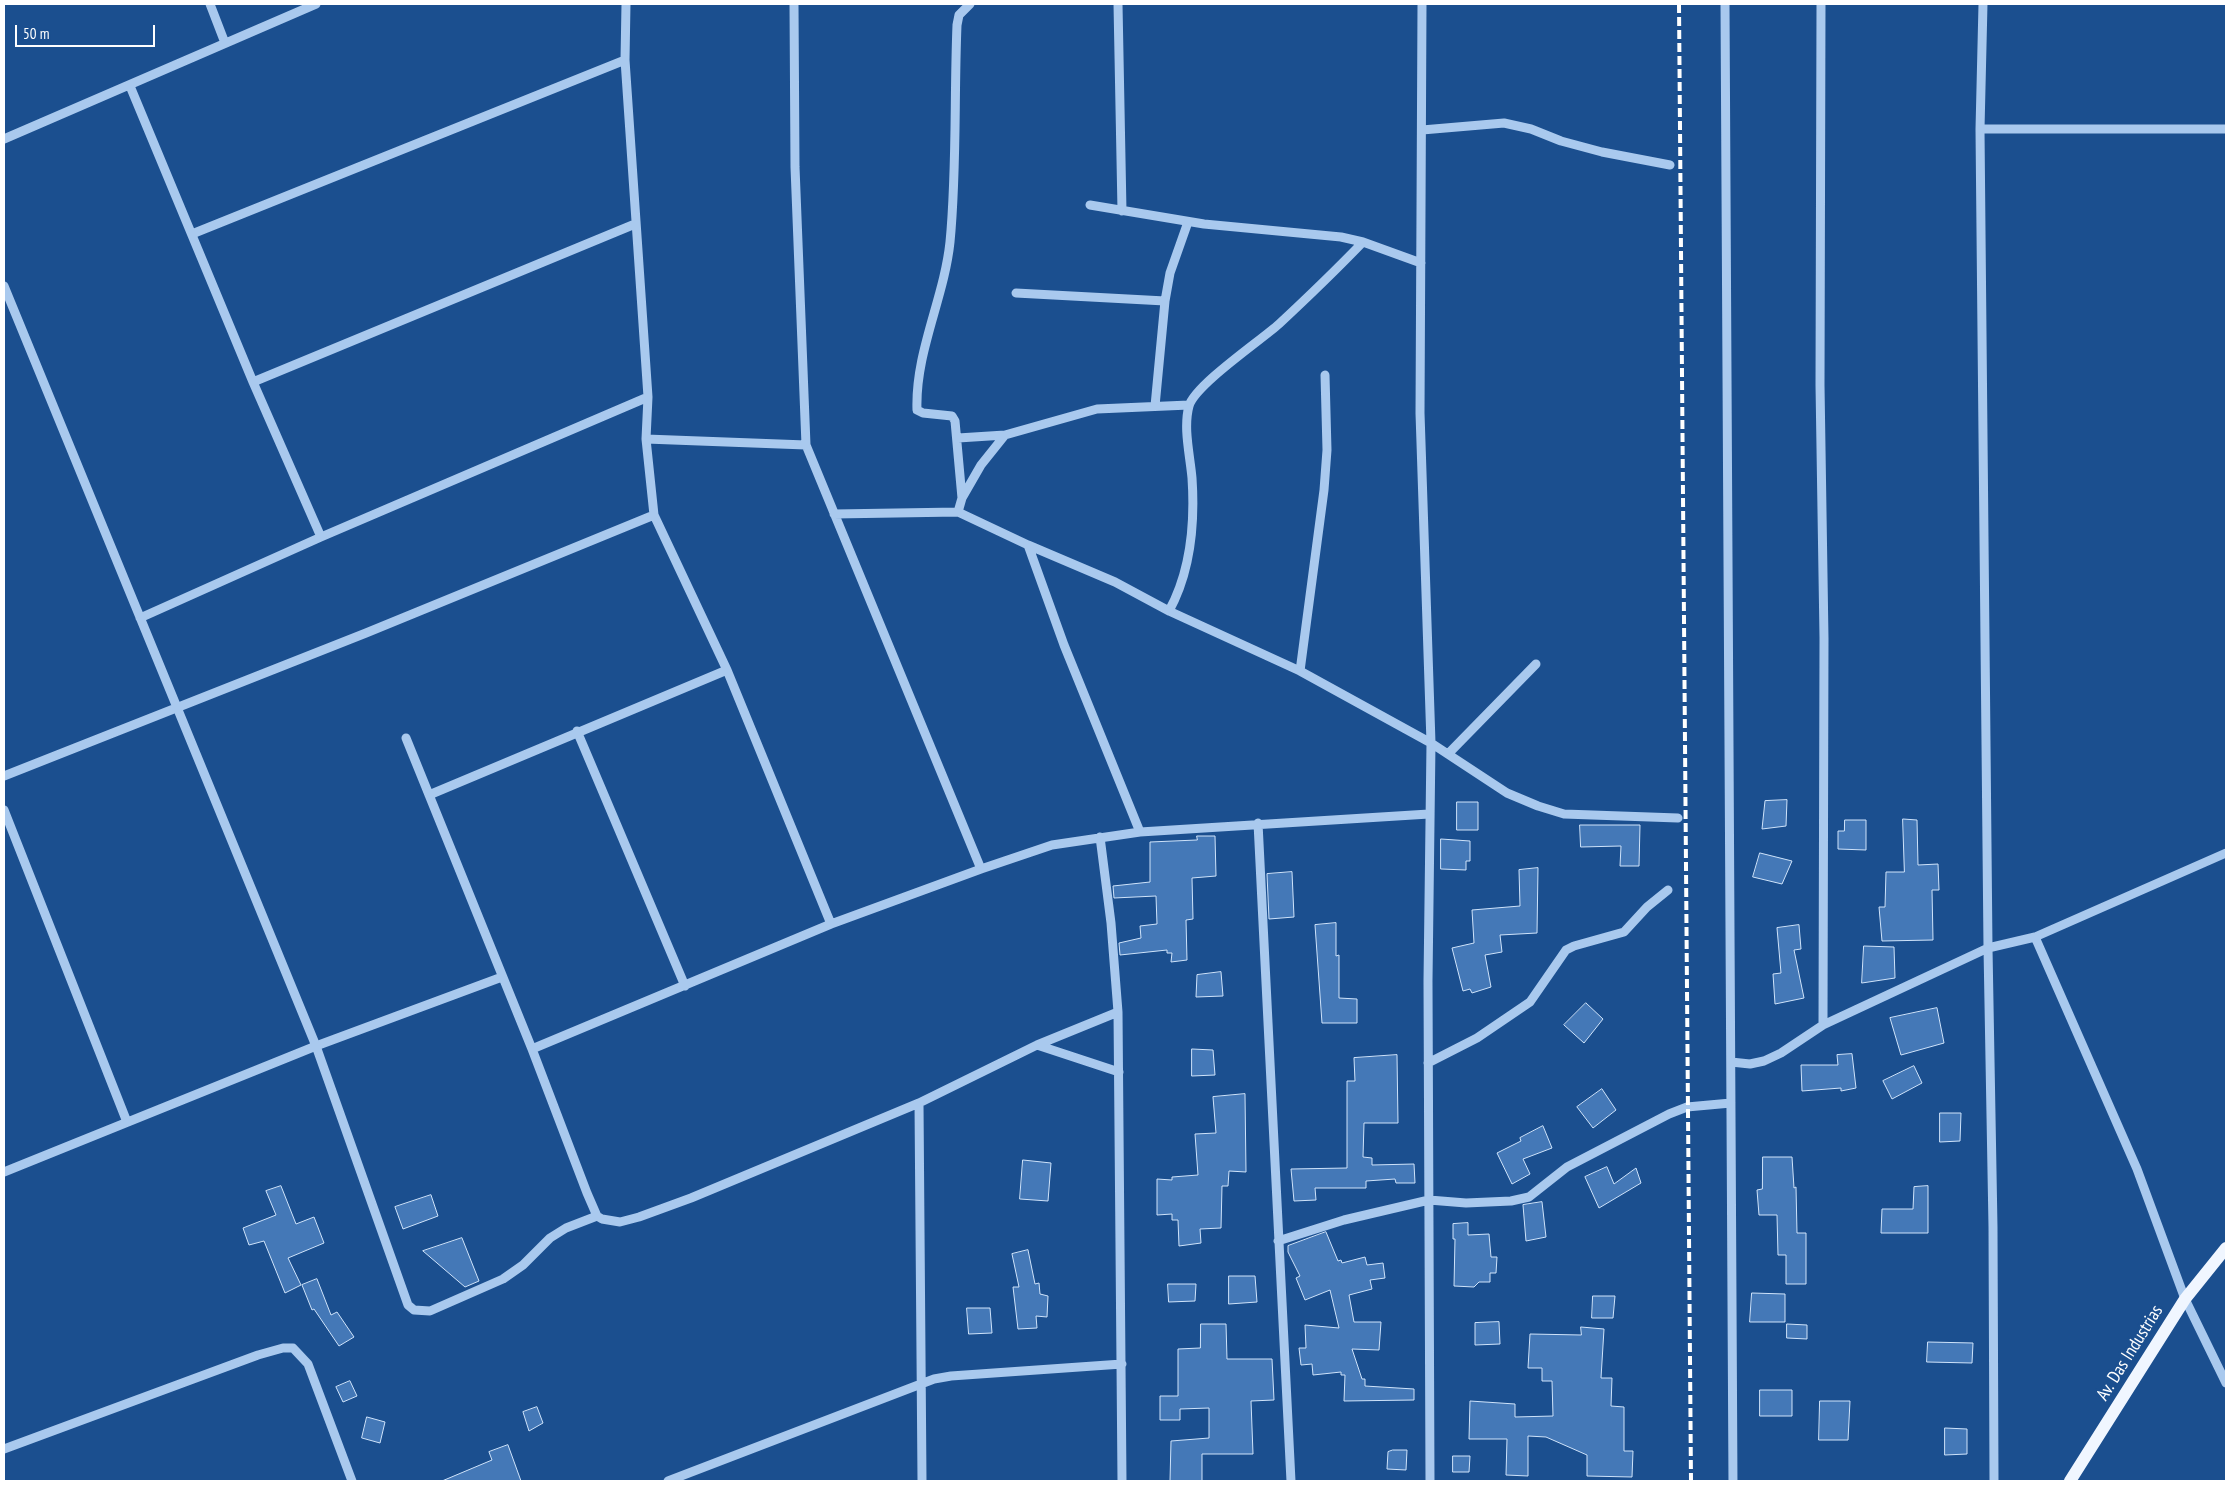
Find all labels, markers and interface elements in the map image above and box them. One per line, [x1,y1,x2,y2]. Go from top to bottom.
scale bar [18,15,158,47]
text: 50 m [23,24,49,43]
street label: Av. Das Industrias [2092,1301,2168,1405]

